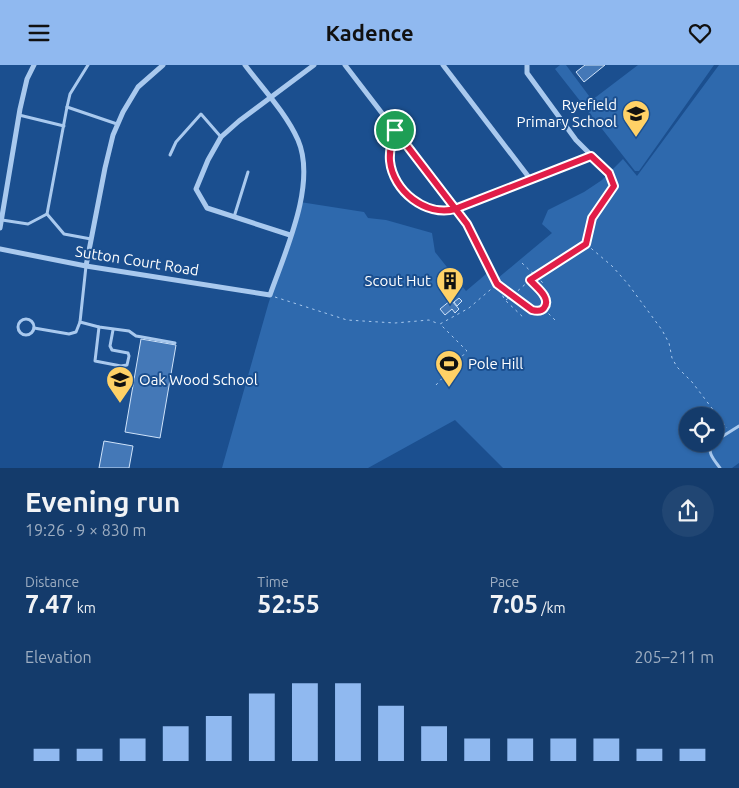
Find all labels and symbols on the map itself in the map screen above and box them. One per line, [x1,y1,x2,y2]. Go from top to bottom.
place label: Ryefield Primary School [516,96,617,130]
school or university icon: Ryefield Primary School [621,99,651,138]
pin [374,109,416,151]
street label: Sutton Court Road [74,242,200,279]
building icon: Scout Hut [435,266,465,305]
place label: Scout Hut [365,272,431,289]
sports icon: Pole Hill [434,349,464,388]
place label: Pole Hill [468,355,523,372]
school or university icon: Oak Wood School [105,365,135,404]
place label: Oak Wood School [139,371,258,388]

